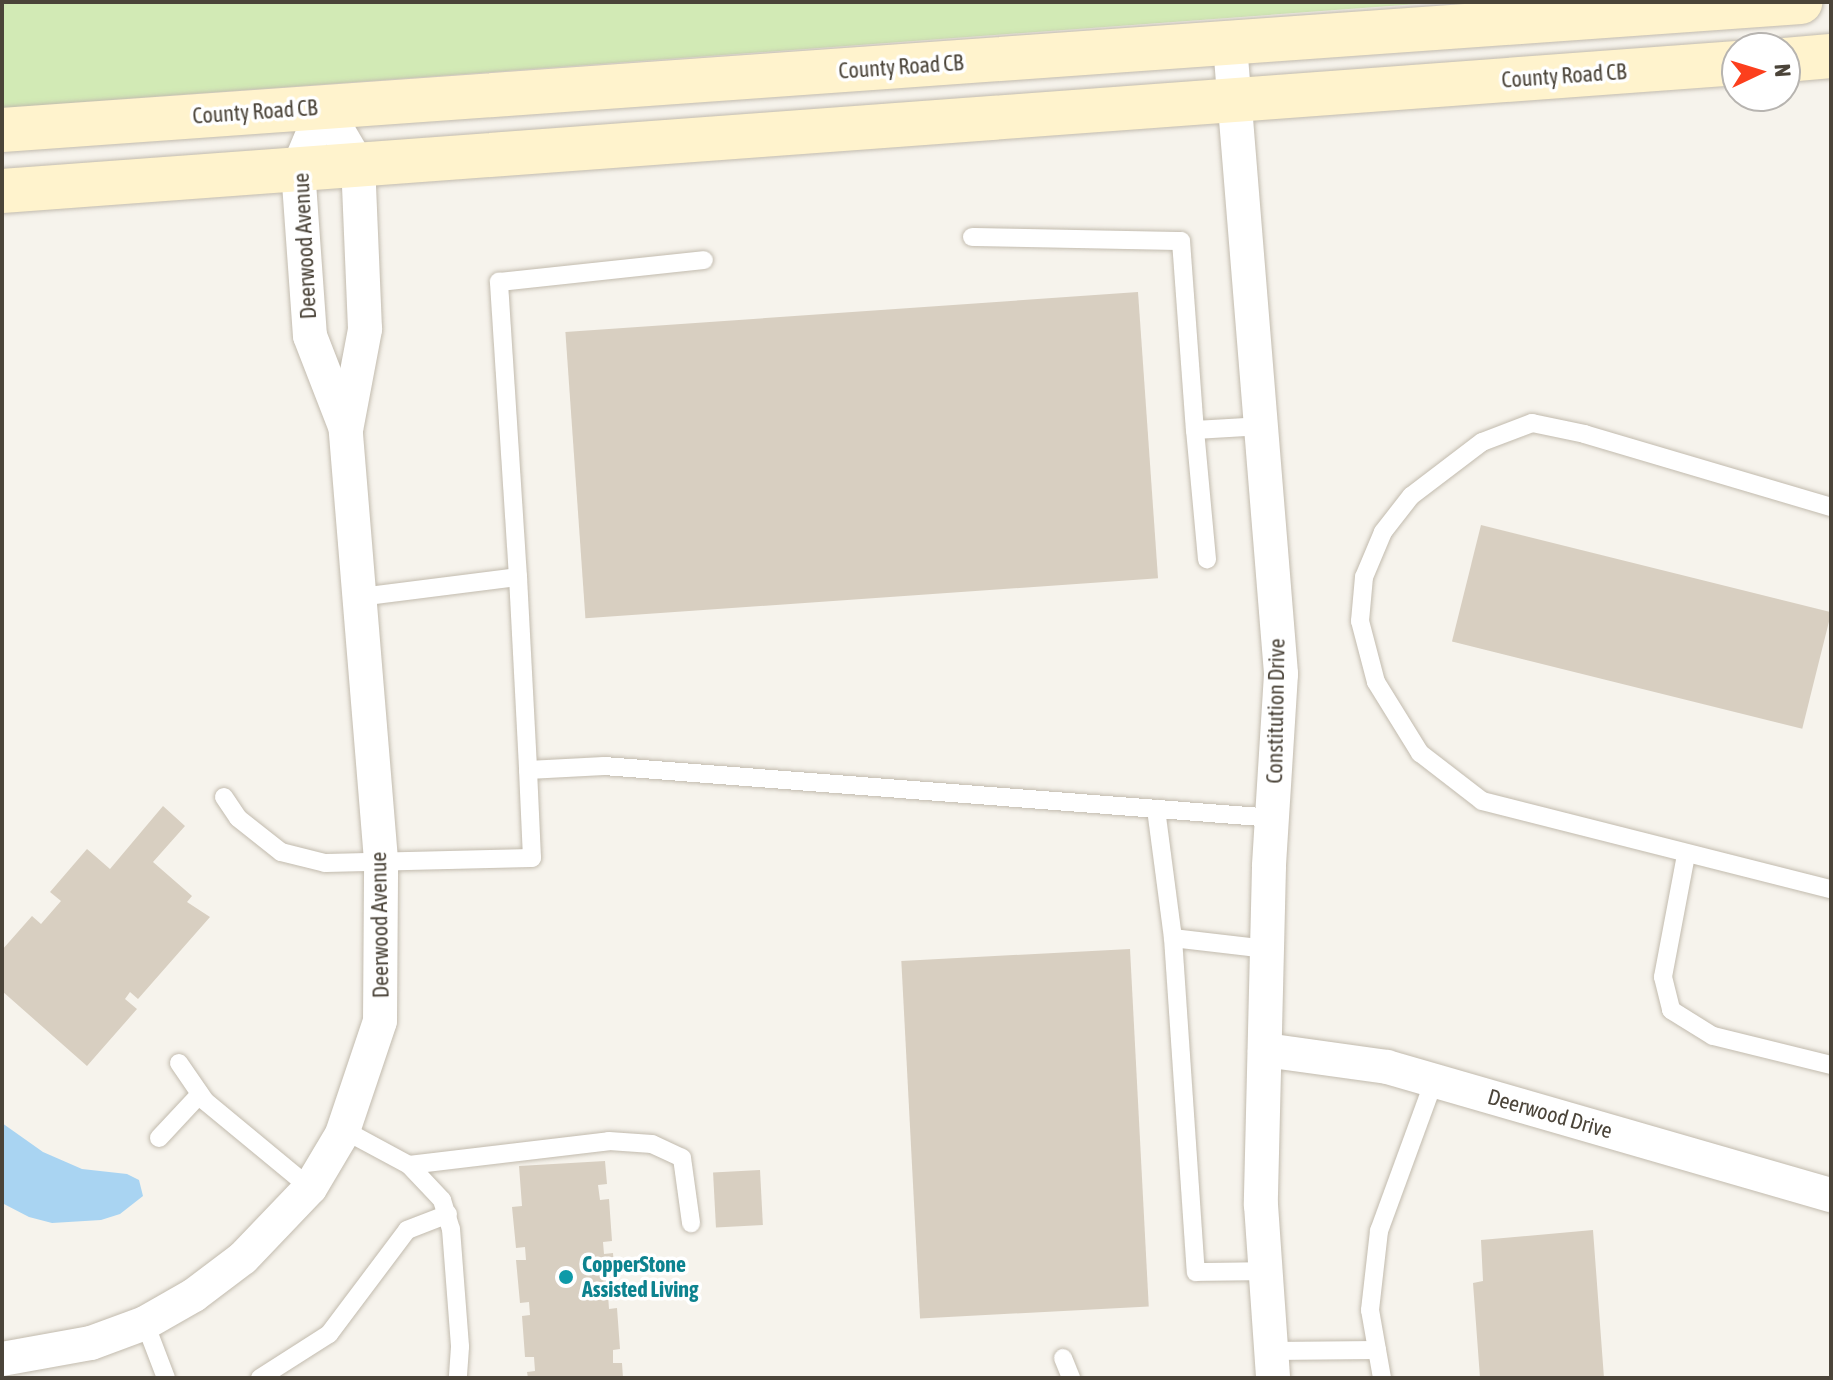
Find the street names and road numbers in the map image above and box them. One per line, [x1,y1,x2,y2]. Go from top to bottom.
street label: County Road CB [838,49,964,85]
street label: County Road CB [1501,58,1627,94]
street label: County Road CB [192,94,318,130]
street label: Deerwood Avenue [288,172,322,320]
street label: Constitution Drive [1262,638,1290,784]
street label: Deerwood Avenue [366,851,394,999]
street label: Deerwood Drive [1485,1084,1615,1144]

